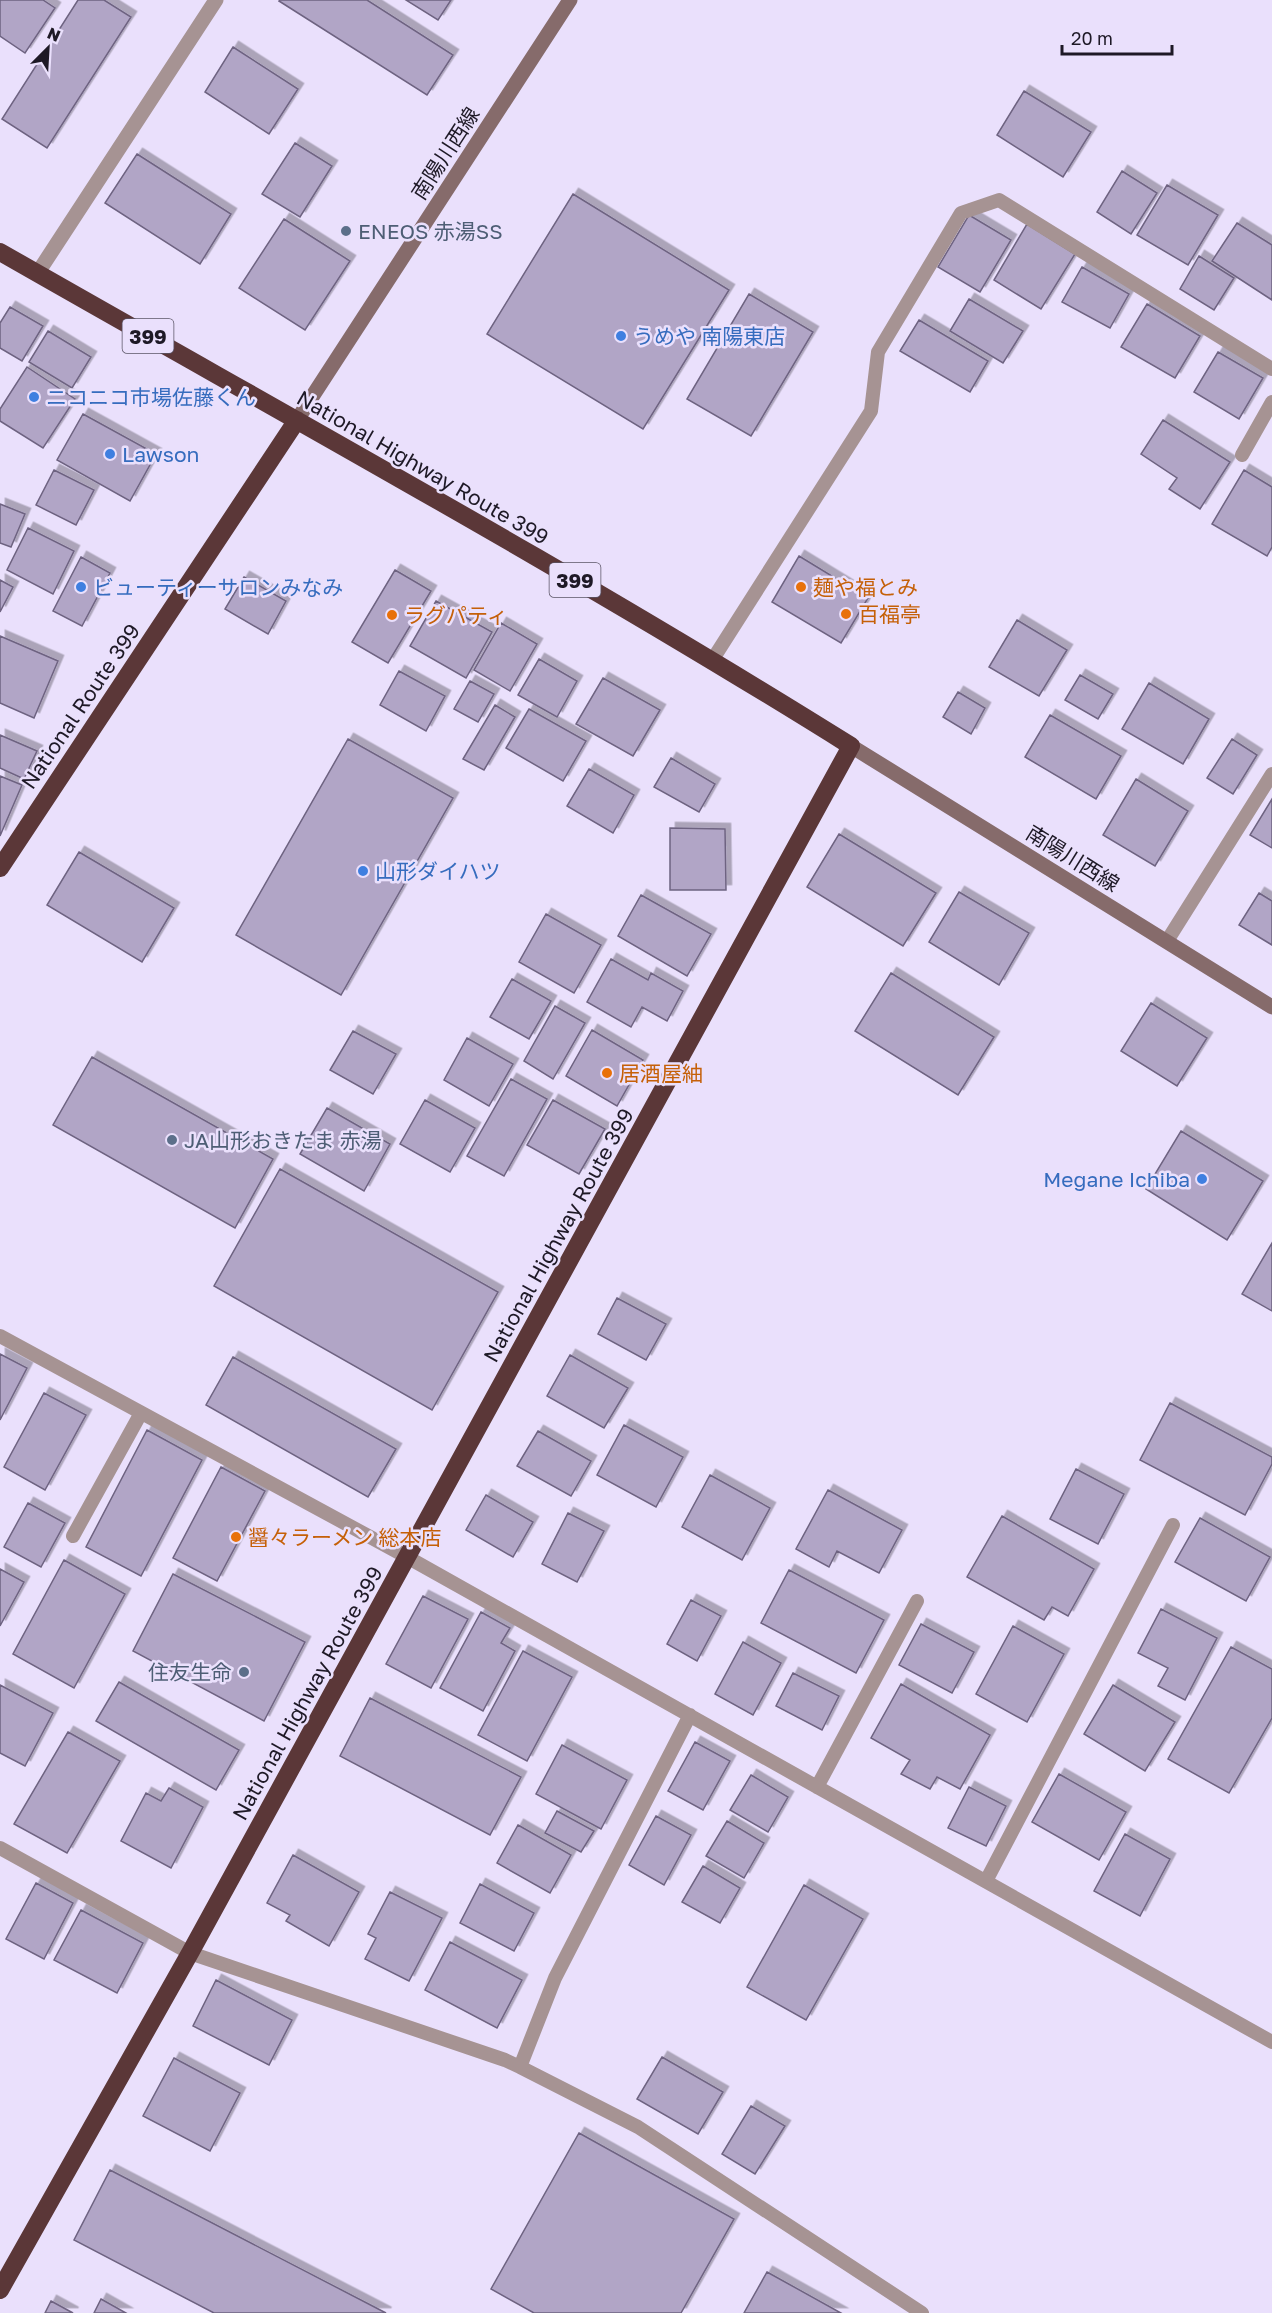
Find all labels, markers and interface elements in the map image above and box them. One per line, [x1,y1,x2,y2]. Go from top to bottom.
north arrow [18,18,78,78]
scale bar [1062,18,1172,56]
text: N [44,23,64,46]
text: 20 m [1071,27,1113,49]
street label: 南陽川西線 [406,102,484,204]
place label: ENEOS 赤湯SS [358,218,503,244]
marker: ENEOS 赤湯SS [339,224,353,238]
road number: 399 [122,319,174,353]
place label: うめや 南陽東店 [633,323,785,349]
marker: うめや 南陽東店 [614,329,628,343]
place label: ニコニコ市場佐藤くん [46,384,256,410]
street label: National Highway Route 399 [293,384,553,550]
marker: ニコニコ市場佐藤くん [27,390,41,404]
place label: Lawson [122,441,200,467]
marker: Lawson [103,447,117,461]
road number: 399 [550,563,600,597]
place label: ビューティーサロンみなみ [93,574,343,600]
place label: 麺や福とみ [813,574,918,600]
marker: ビューティーサロンみなみ [74,580,88,594]
marker: 麺や福とみ [794,580,808,594]
place label: 百福亭 [858,601,921,627]
place label: ラグパティ [404,602,508,628]
marker: 百福亭 [839,607,853,621]
marker: ラグパティ [385,608,399,622]
street label: National Route 399 [15,618,145,794]
street label: 南陽川西線 [1022,819,1124,897]
place label: 山形ダイハツ [375,858,501,884]
marker: 山形ダイハツ [356,864,370,878]
place label: 居酒屋紬 [619,1060,703,1086]
marker: 居酒屋紬 [600,1066,614,1080]
street label: National Highway Route 399 [477,1104,639,1366]
place label: JA山形おきたま 赤湯 [184,1127,382,1153]
marker: JA山形おきたま 赤湯 [165,1133,179,1147]
place label: Megane Ichiba [1043,1166,1190,1192]
marker: Megane Ichiba [1195,1172,1209,1186]
place label: 醤々ラーメン 総本店 [248,1524,441,1550]
marker: 醤々ラーメン 総本店 [229,1530,243,1544]
street label: National Highway Route 399 [226,1562,388,1824]
place label: 住友生命 [148,1659,232,1685]
marker: 住友生命 [237,1665,251,1679]

